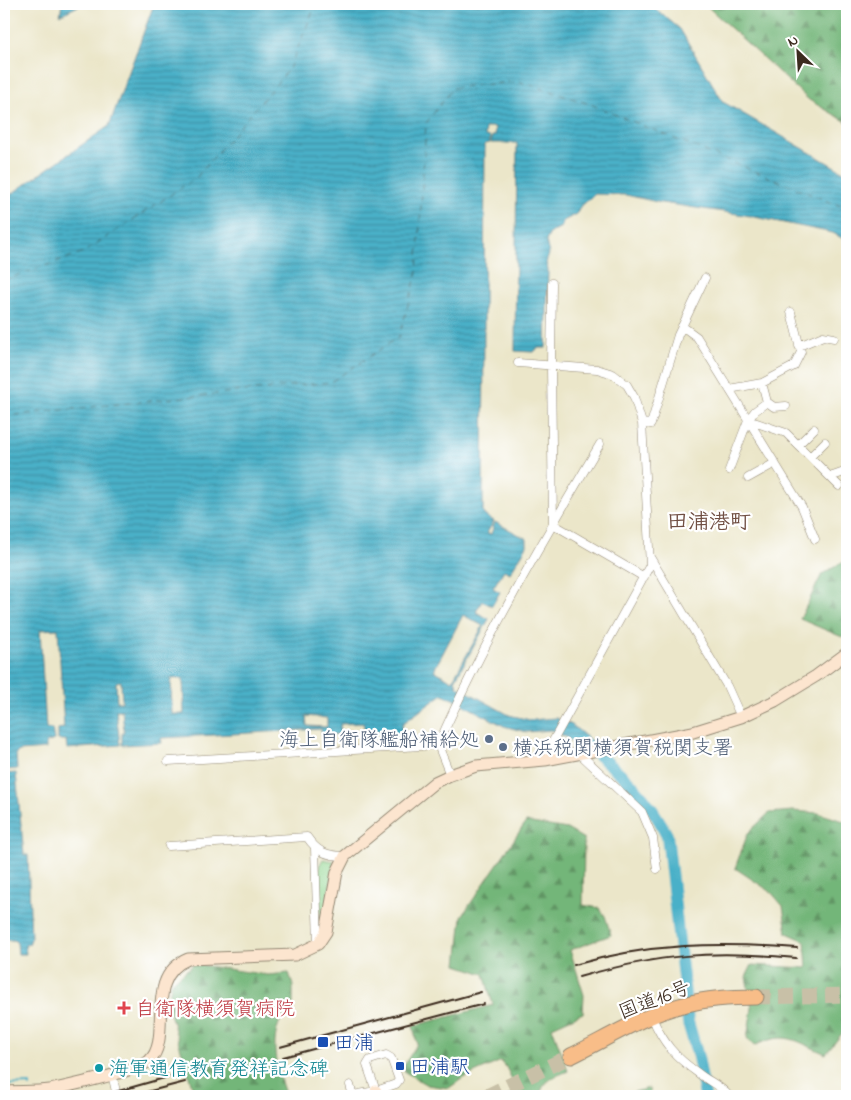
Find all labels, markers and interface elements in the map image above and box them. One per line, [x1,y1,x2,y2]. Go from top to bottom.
north arrow [774,28,824,78]
text: N [784,30,802,53]
district label: 田浦港町 [667,508,751,538]
place label: 海上自衛隊艦船補給処 [279,727,479,756]
marker: 海上自衛隊艦船補給処 [483,733,495,745]
place label: 横浜税関横須賀税関支署 [513,735,733,764]
marker: 横浜税関横須賀税関支署 [497,741,509,753]
street label: 国道16号 [615,974,695,1028]
place label: 自衛隊横須賀病院 [135,996,295,1025]
marker: 自衛隊横須賀病院 [117,1001,131,1015]
place label: 田浦 [334,1030,374,1059]
marker: 田浦 [316,1035,330,1049]
place label: 田浦駅 [410,1054,470,1083]
place label: 海軍通信教育発祥記念碑 [109,1056,329,1085]
marker: 田浦駅 [394,1060,406,1072]
marker: 海軍通信教育発祥記念碑 [93,1062,105,1074]

